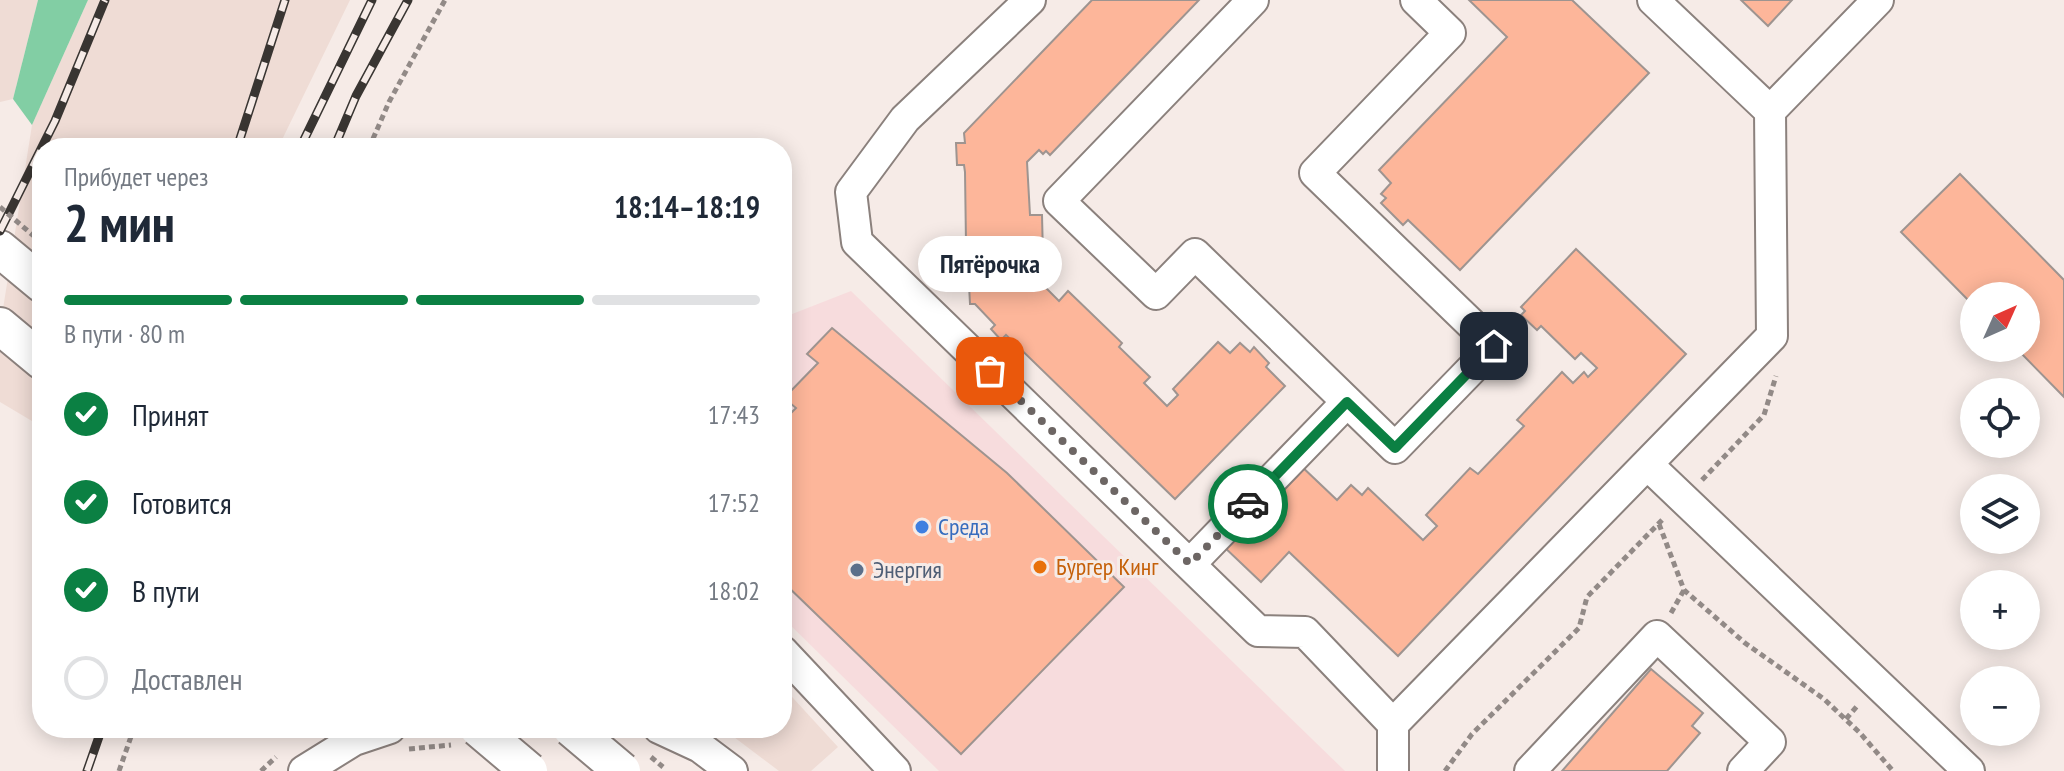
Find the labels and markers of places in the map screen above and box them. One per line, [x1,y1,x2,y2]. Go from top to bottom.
callout: Пятёрочка [918,235,1062,291]
pin [1460,312,1528,380]
pin [956,337,1024,405]
place label: Среда [938,511,989,542]
marker: Среда [913,518,931,536]
place label: Бургер Кинг [1056,551,1159,582]
place label: Энергия [873,554,942,585]
marker: Бургер Кинг [1031,558,1049,576]
marker: Энергия [848,561,866,579]

